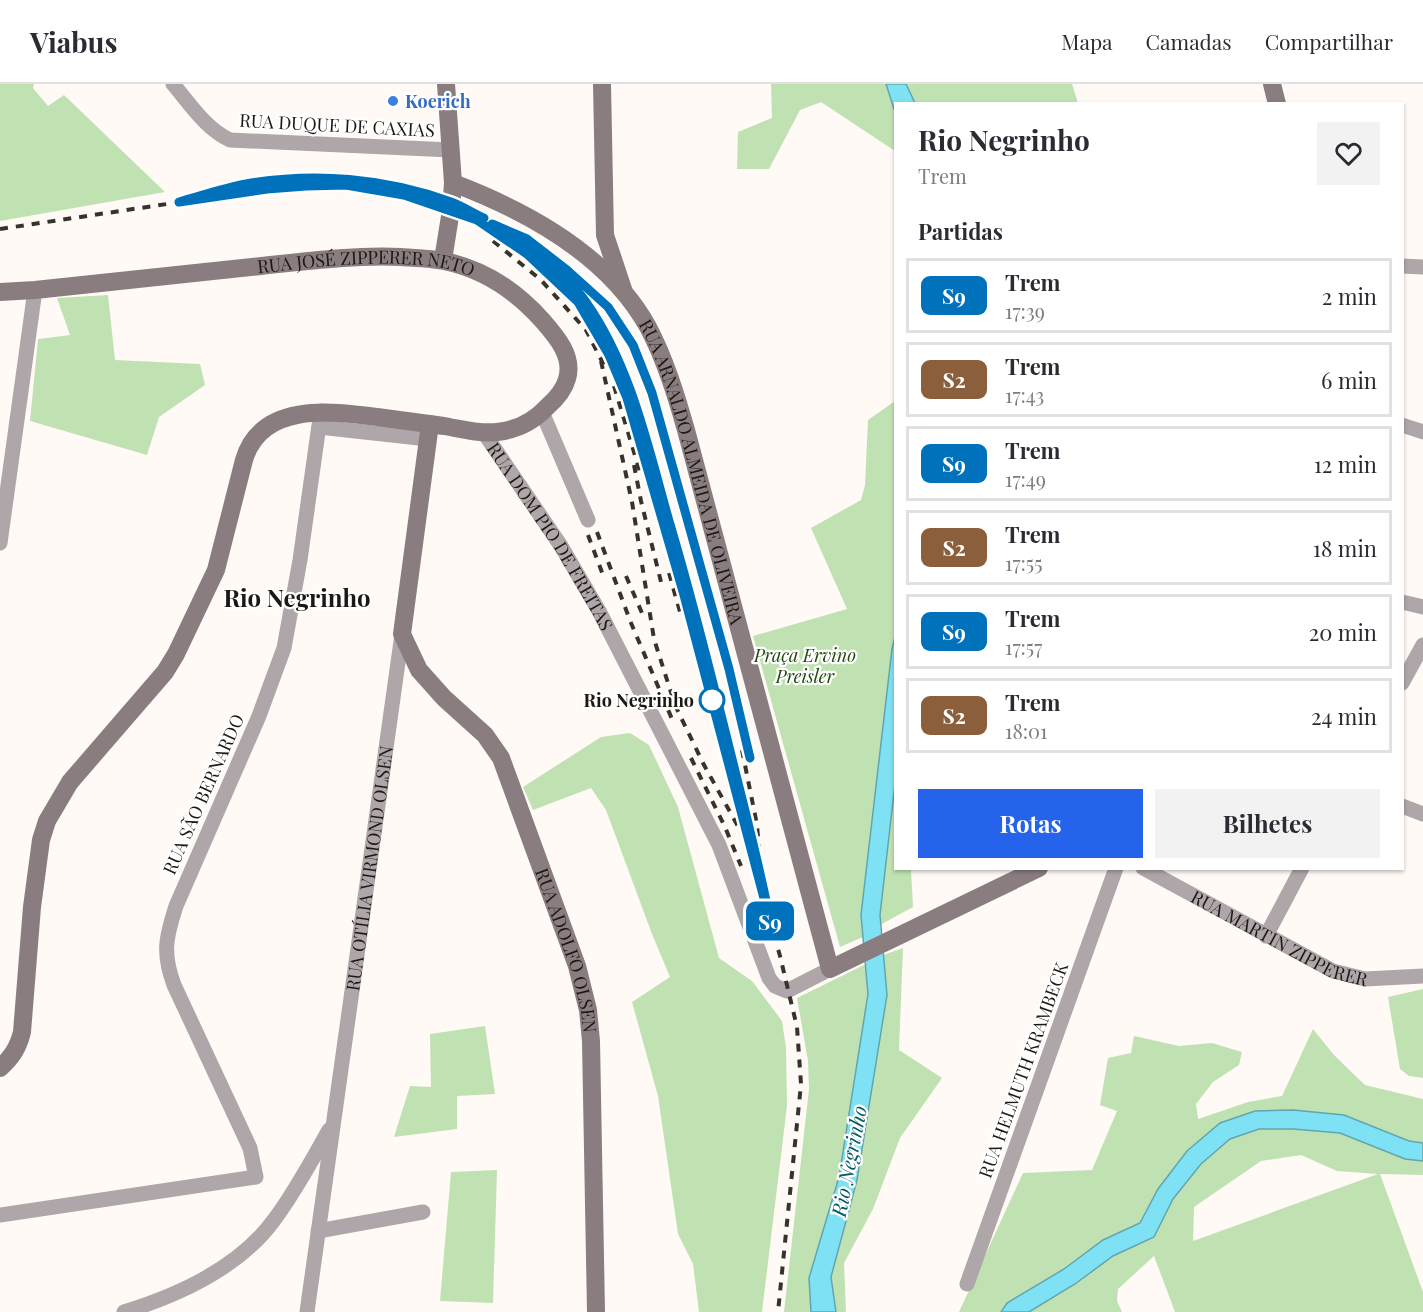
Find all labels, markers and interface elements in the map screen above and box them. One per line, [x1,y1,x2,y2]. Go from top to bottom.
text: Viabus [30,23,118,60]
text: Mapa [1061,27,1113,55]
text: Camadas [1146,27,1232,55]
text: Compartilhar [1265,27,1393,55]
place label: Koerich [405,89,471,113]
marker: Koerich [386,94,400,108]
street label: RUA DUQUE DE CAXIAS [239,108,435,142]
text: Rio Negrinho [918,121,1090,158]
button: heart [1317,122,1380,185]
text: Trem [918,162,967,189]
text: Partidas [918,216,1003,246]
street label: RUA JOSÉ ZIPPERER NETO [256,245,478,281]
text: Trem [1005,267,1061,297]
text: S9 [942,281,966,309]
text: 2 min [1322,281,1377,311]
text: 17:39 [1005,297,1045,324]
street label: RUA ARNALDO ALMEIDA DE OLIVEIRA [634,315,750,628]
text: Trem [1005,351,1061,381]
text: S2 [942,365,966,393]
text: 6 min [1321,365,1377,395]
text: 17:43 [1005,381,1044,408]
text: Trem [1005,435,1061,465]
street label: RUA DOM PIO DE FREITAS [482,438,619,635]
text: S9 [942,449,966,477]
text: 12 min [1314,449,1377,479]
text: 17:49 [1005,465,1046,492]
text: Trem [1005,519,1061,549]
text: S2 [942,533,966,561]
text: 18 min [1313,533,1377,563]
text: 17:55 [1005,549,1042,576]
district label: Rio Negrinho [223,581,371,613]
text: Trem [1005,603,1061,633]
text: S9 [942,617,966,645]
text: 20 min [1309,617,1377,647]
text: 17:57 [1005,633,1042,660]
park label: Praça Ervino Preisler [753,643,856,688]
marker: Rio Negrinho [699,687,725,713]
text: Trem [1005,687,1061,717]
place label: Rio Negrinho [584,688,694,712]
text: S2 [942,701,966,729]
text: 24 min [1311,701,1377,731]
street label: RUA SÃO BERNARDO [157,710,249,878]
text: 18:01 [1005,717,1048,744]
street label: RUA OTÍLIA VIRMOND OLSEN [340,744,398,992]
button: Rotas [918,789,1143,858]
button: Bilhetes [1155,789,1380,858]
street label: RUA ADOLFO OLSEN [530,865,602,1034]
street label: RUA MARTIN ZIPPERER [1187,884,1371,991]
line badge: S9 [743,902,797,940]
text: S9 [758,907,782,935]
street label: RUA HELMUTH KRAMBECK [973,959,1073,1181]
water label: Rio Negrinho [824,1103,872,1220]

